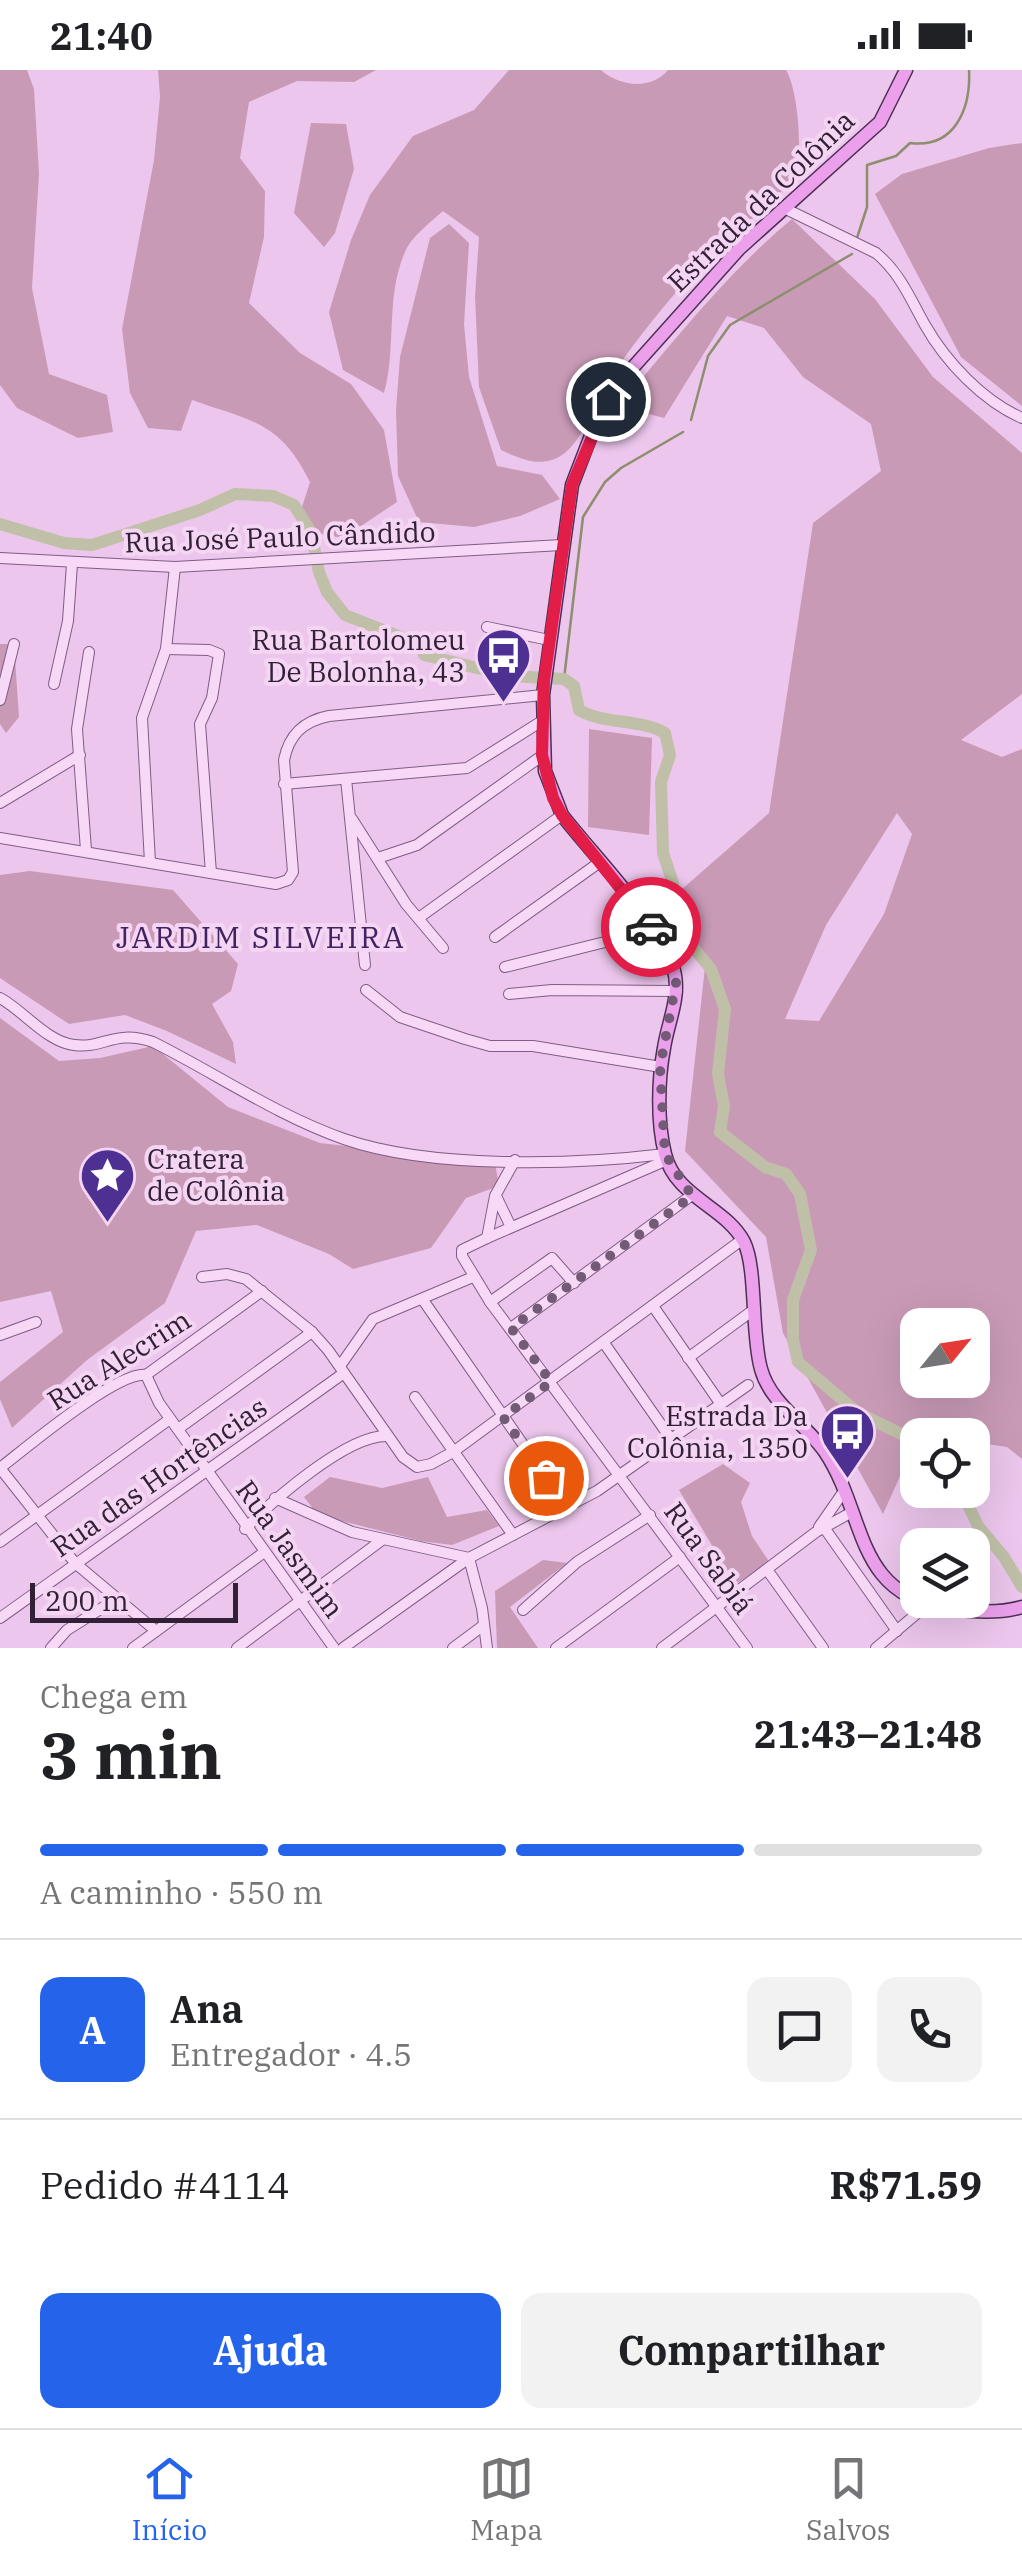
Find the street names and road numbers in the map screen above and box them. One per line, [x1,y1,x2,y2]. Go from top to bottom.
street label: Estrada da Colônia [659,102,862,300]
street label: Rua José Paulo Cândido [124,513,436,560]
street label: Rua Alecrim [40,1301,197,1418]
street label: Rua das Hortências [43,1388,274,1565]
street label: Rua Jasmim [228,1472,353,1625]
street label: Rua Sabiá [656,1494,763,1621]

